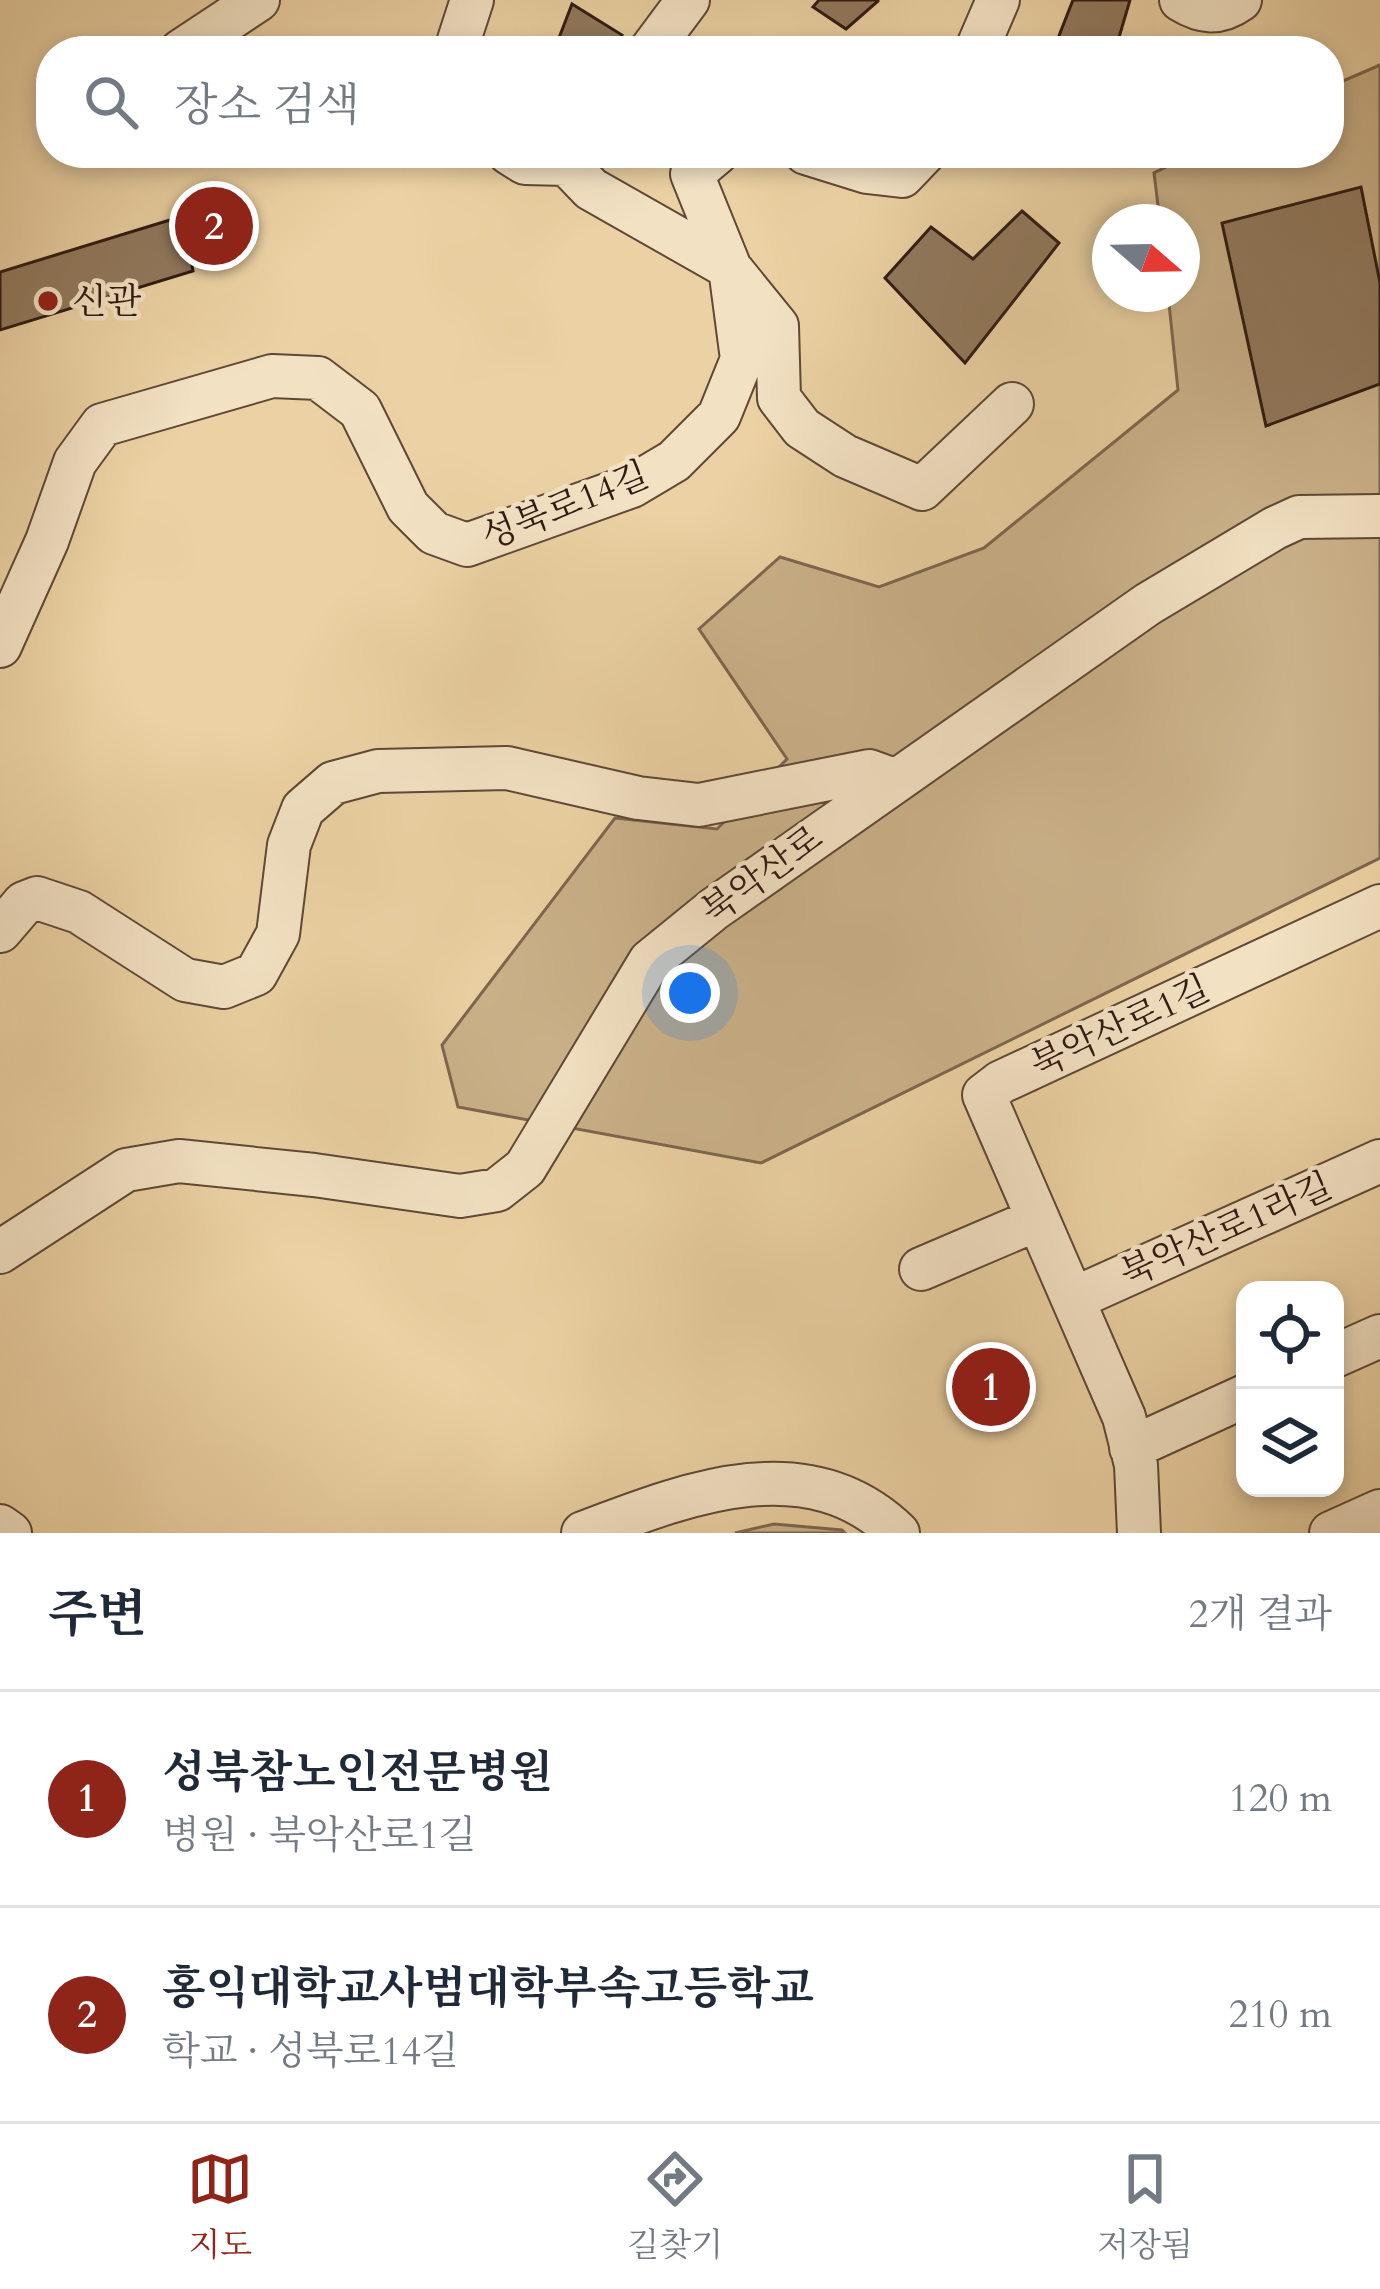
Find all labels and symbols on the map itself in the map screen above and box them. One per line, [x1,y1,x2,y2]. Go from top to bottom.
pin: 2 [175,181,253,271]
north arrow [1092,204,1200,312]
place label: 신관 [72,277,142,326]
marker: 신관 [35,288,61,314]
street label: 성북로14길 [474,450,656,562]
street label: 북악산로 [691,814,833,936]
your location [660,963,720,1023]
street label: 북악산로1길 [1022,964,1218,1090]
street label: 북악산로1라길 [1112,1161,1340,1299]
pin: 1 [952,1342,1030,1432]

